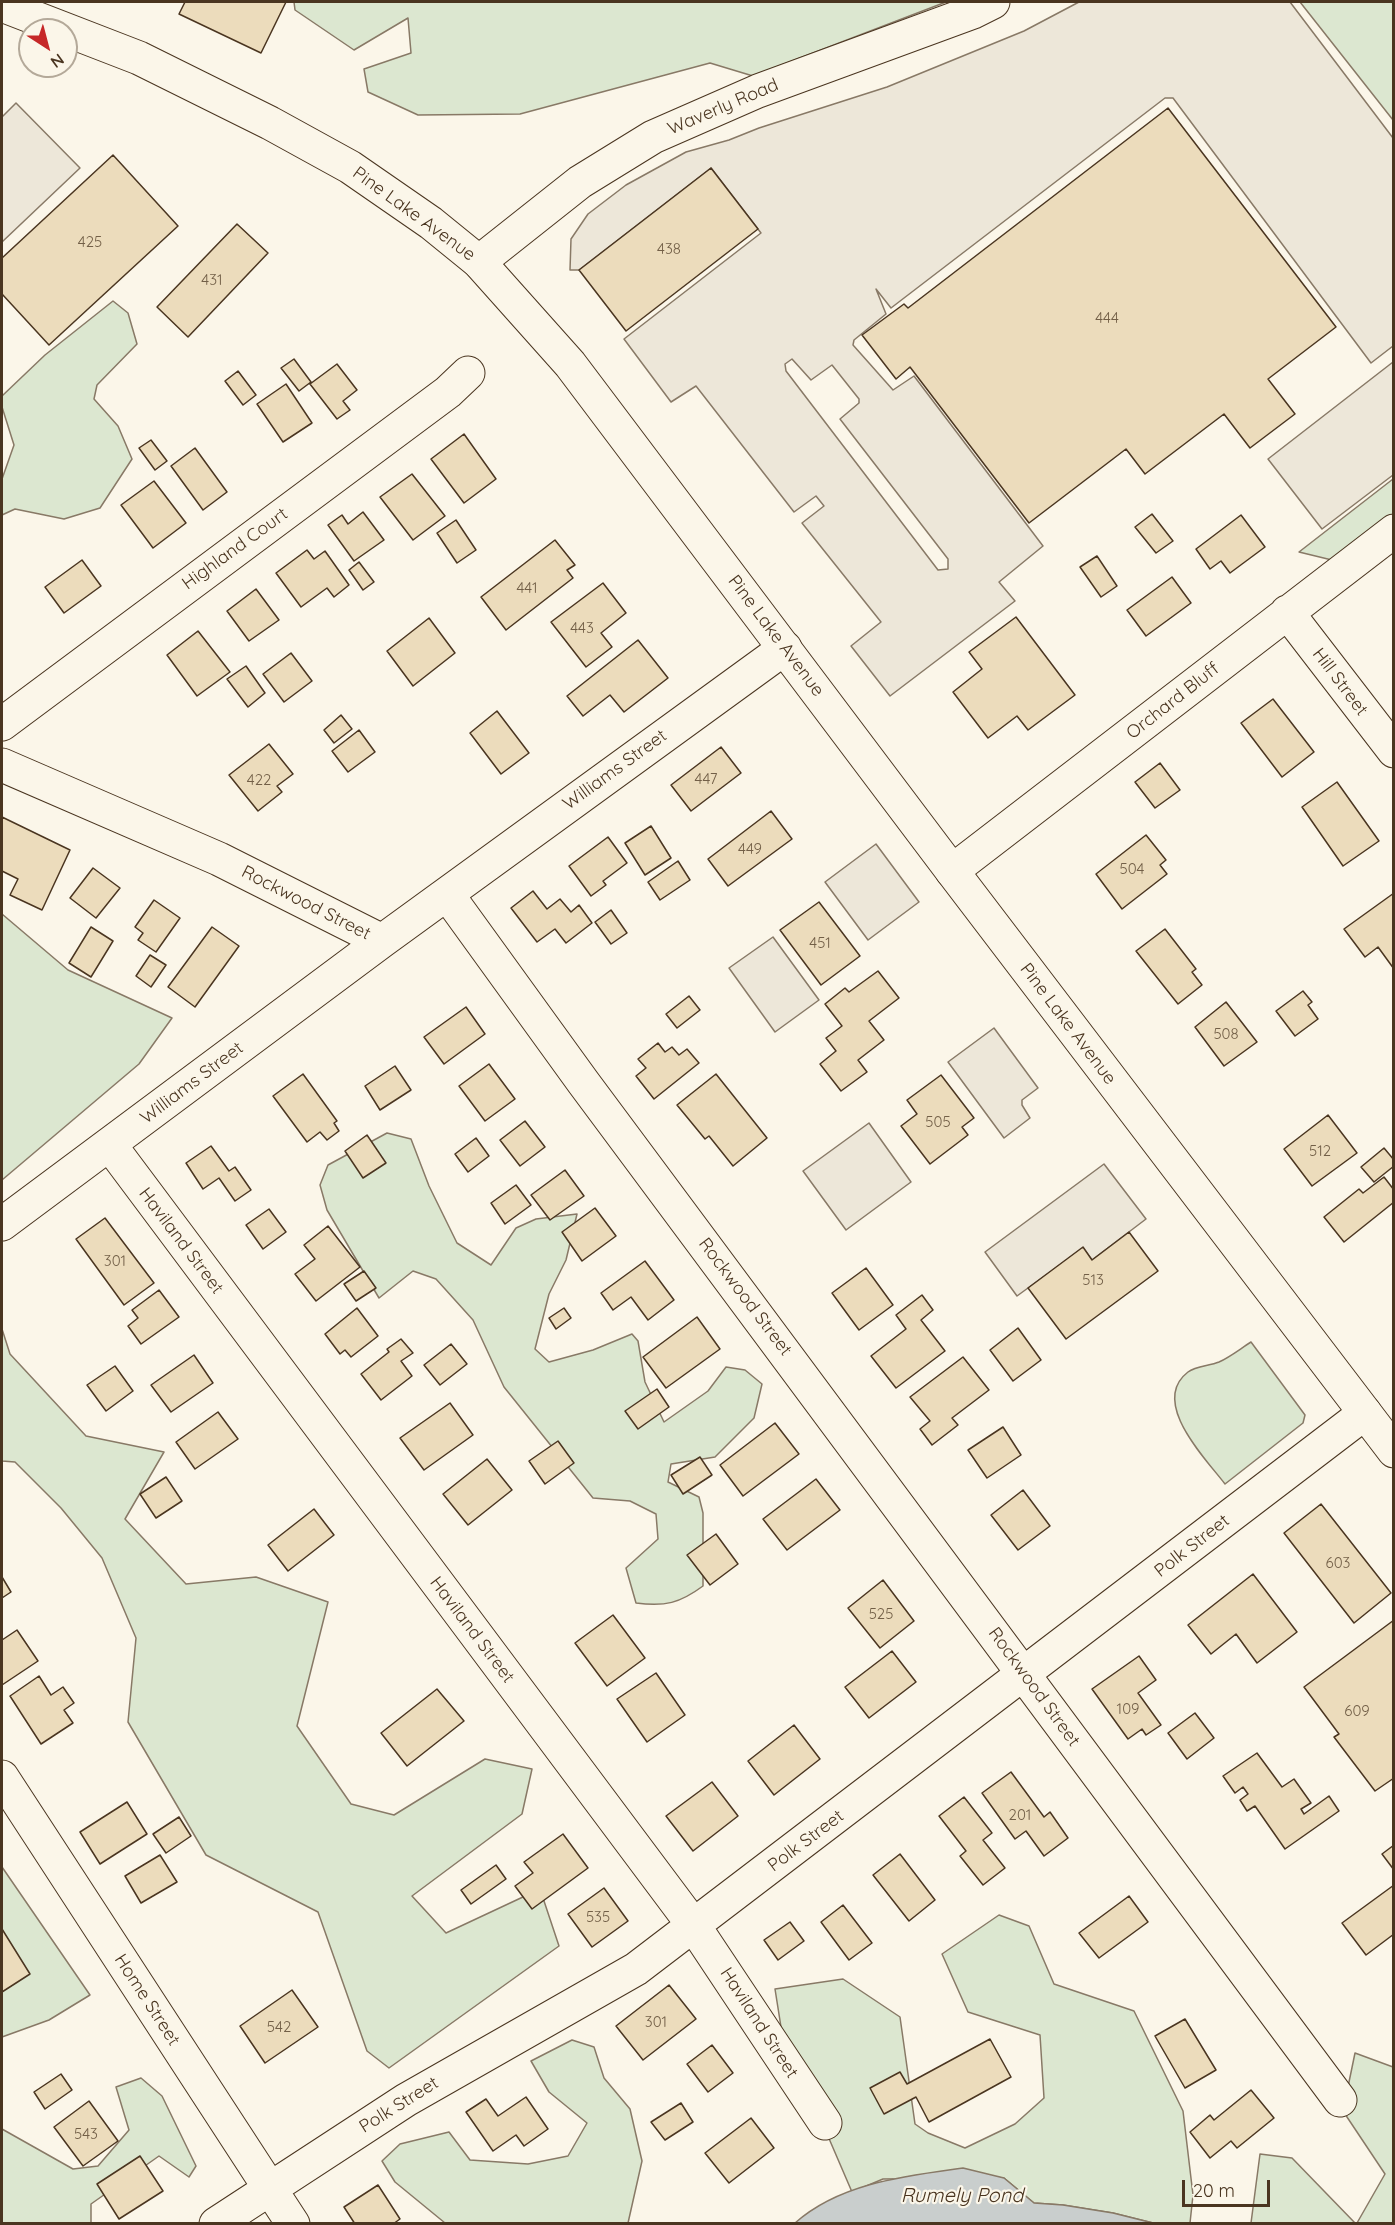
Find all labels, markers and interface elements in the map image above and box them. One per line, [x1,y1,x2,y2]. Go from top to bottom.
north arrow [18,18,78,78]
text: N [47,49,68,72]
street label: Waverly Road [664,74,782,140]
street label: Pine Lake Avenue [348,162,480,266]
house number: 425 [78,233,102,251]
house number: 438 [657,240,681,258]
house number: 431 [201,271,223,289]
house number: 444 [1095,309,1119,327]
street label: Highland Court [178,503,292,595]
street label: Pine Lake Avenue [723,571,829,701]
house number: 441 [516,579,538,597]
house number: 443 [570,619,594,637]
street label: Hill Street [1308,644,1372,720]
street label: Orchard Bluff [1122,658,1224,744]
street label: Williams Street [559,725,671,815]
house number: 447 [694,770,718,788]
house number: 422 [247,771,271,789]
house number: 449 [738,840,762,858]
house number: 504 [1119,860,1145,878]
street label: Rockwood Street [238,861,374,945]
house number: 451 [809,934,831,952]
street label: Pine Lake Avenue [1015,959,1121,1089]
house number: 508 [1213,1025,1239,1043]
street label: Williams Street [136,1037,248,1129]
house number: 505 [925,1113,951,1131]
house number: 512 [1309,1142,1331,1160]
street label: Haviland Street [134,1184,228,1298]
street label: Rockwood Street [694,1234,796,1360]
house number: 301 [104,1252,126,1270]
house number: 513 [1082,1271,1104,1289]
street label: Polk Street [1150,1510,1234,1582]
house number: 603 [1326,1554,1350,1572]
street label: Haviland Street [425,1573,519,1687]
house number: 525 [869,1605,893,1623]
street label: Rockwood Street [984,1623,1084,1751]
house number: 109 [1117,1700,1139,1718]
house number: 609 [1344,1702,1370,1720]
street label: Polk Street [764,1806,848,1876]
house number: 201 [1009,1806,1031,1824]
house number: 535 [586,1908,610,1926]
street label: Home Street [109,1950,185,2050]
street label: Haviland Street [715,1964,803,2082]
house number: 301 [645,2013,667,2031]
house number: 542 [267,2018,291,2036]
street label: Polk Street [355,2072,443,2138]
house number: 543 [74,2125,98,2143]
scale bar [1185,2168,1274,2206]
text: 20 m [1193,2179,1235,2202]
water label: Rumely Pond [901,2184,1023,2208]

